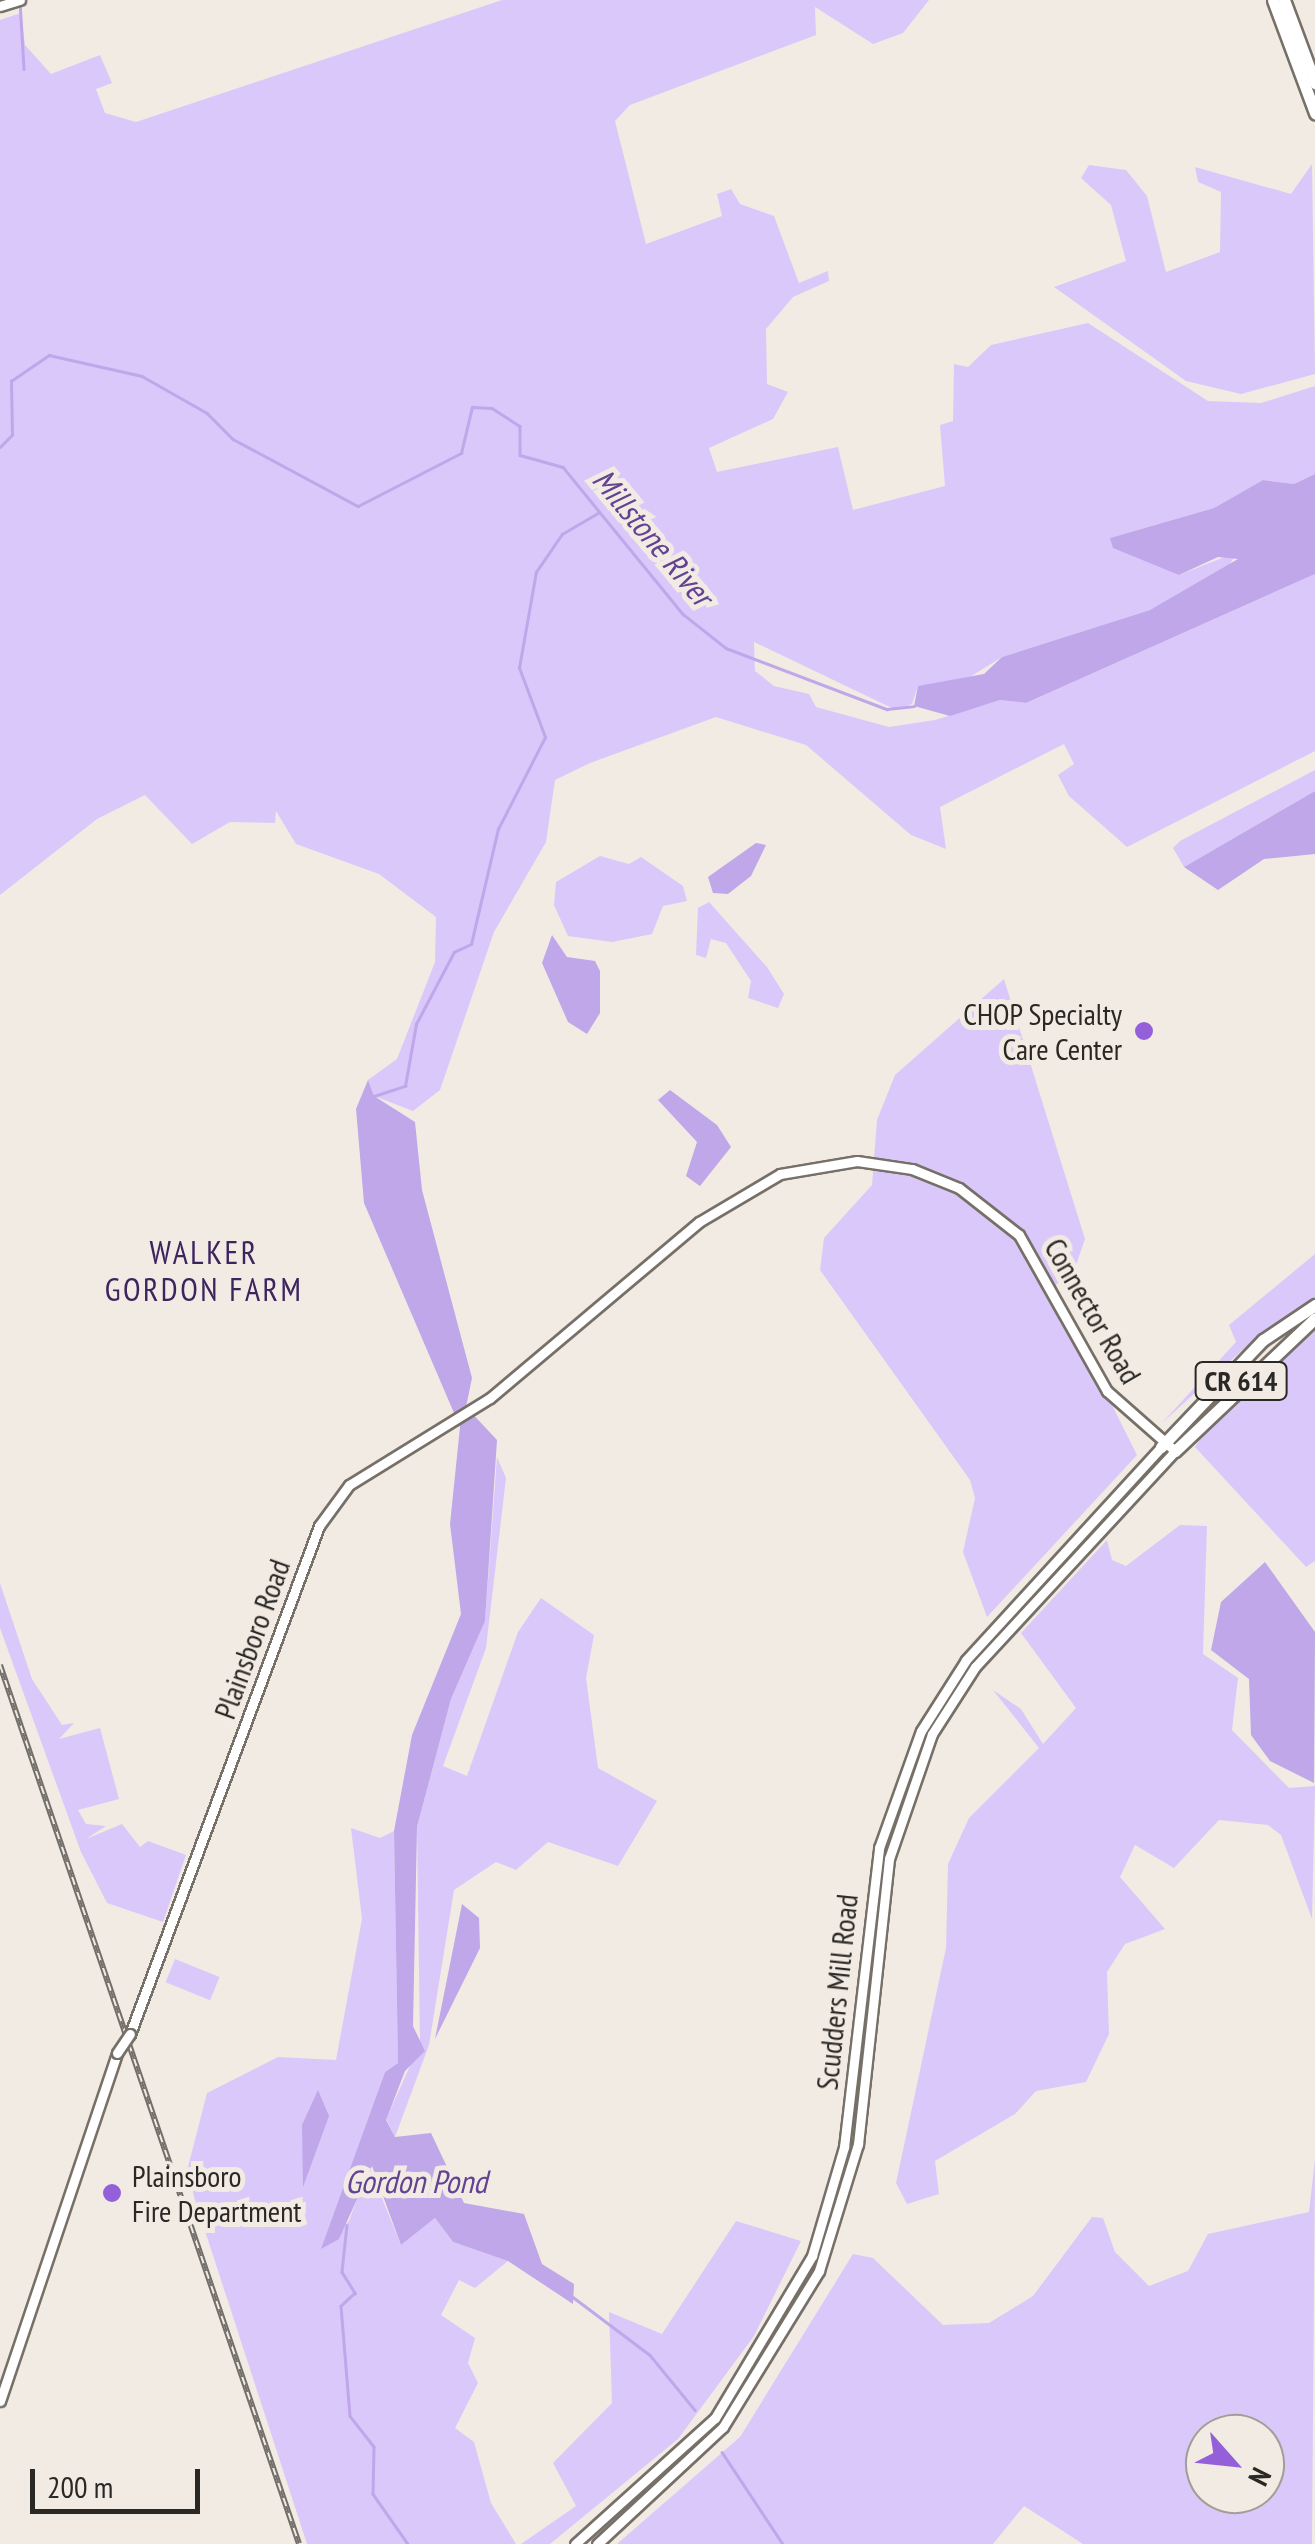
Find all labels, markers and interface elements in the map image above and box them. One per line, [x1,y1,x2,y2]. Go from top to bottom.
water label: Millstone River [585,461,721,613]
place label: CHOP Specialty Care Center [962,996,1122,1066]
marker: CHOP Specialty Care Center [1131,1018,1157,1044]
street label: Connector Road [1037,1232,1149,1390]
district label: WALKER GORDON FARM [105,1234,303,1309]
road number: CR 614 [1194,1358,1288,1404]
street label: Plainsboro Road [207,1554,297,1724]
street label: Scudders Mill Road [809,1892,865,2092]
place label: Plainsboro Fire Department [132,2158,302,2228]
water label: Gordon Pond [345,2162,487,2200]
marker: Plainsboro Fire Department [101,2182,123,2204]
north arrow [1185,2414,1285,2514]
scale bar [35,2449,205,2511]
text: N [1240,2462,1280,2492]
text: 200 m [47,2467,113,2506]

